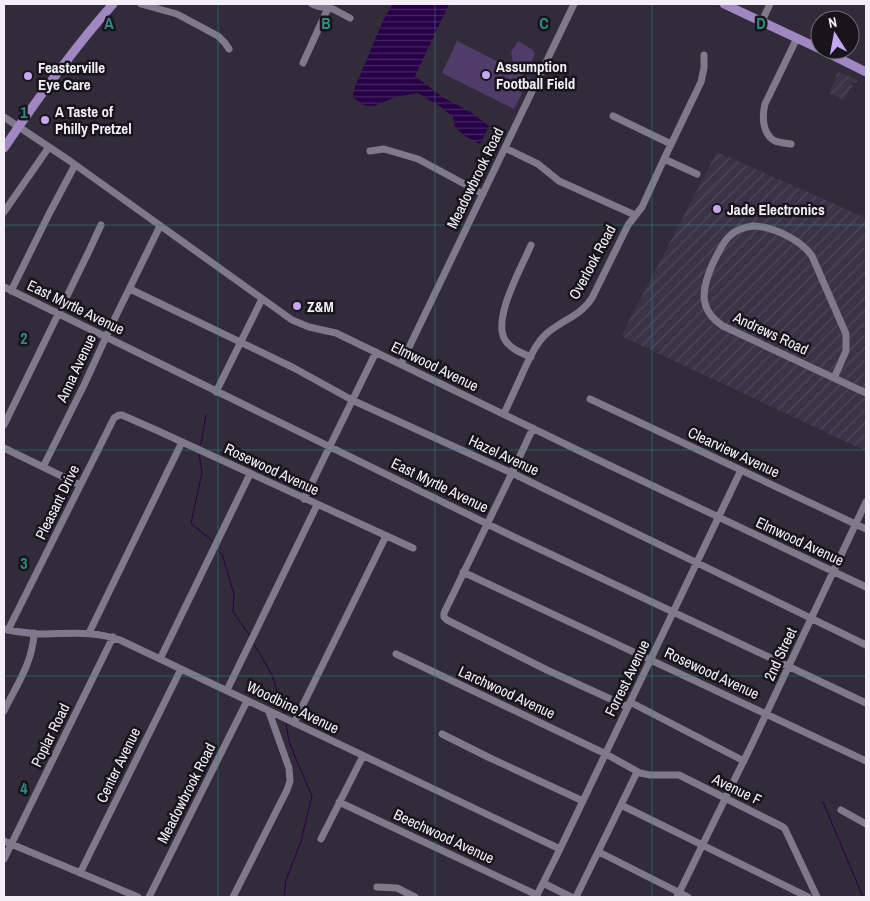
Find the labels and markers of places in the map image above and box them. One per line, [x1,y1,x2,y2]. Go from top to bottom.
place label: Assumption Football Field [496,56,575,94]
place label: Feasterville Eye Care [38,57,105,95]
marker: Assumption Football Field [480,69,492,81]
marker: Feasterville Eye Care [22,70,34,82]
place label: A Taste of Philly Pretzel [55,101,132,139]
marker: A Taste of Philly Pretzel [39,114,51,126]
place label: Jade Electronics [727,199,825,220]
marker: Jade Electronics [711,203,723,215]
place label: Z&M [307,296,334,317]
marker: Z&M [291,300,303,312]

